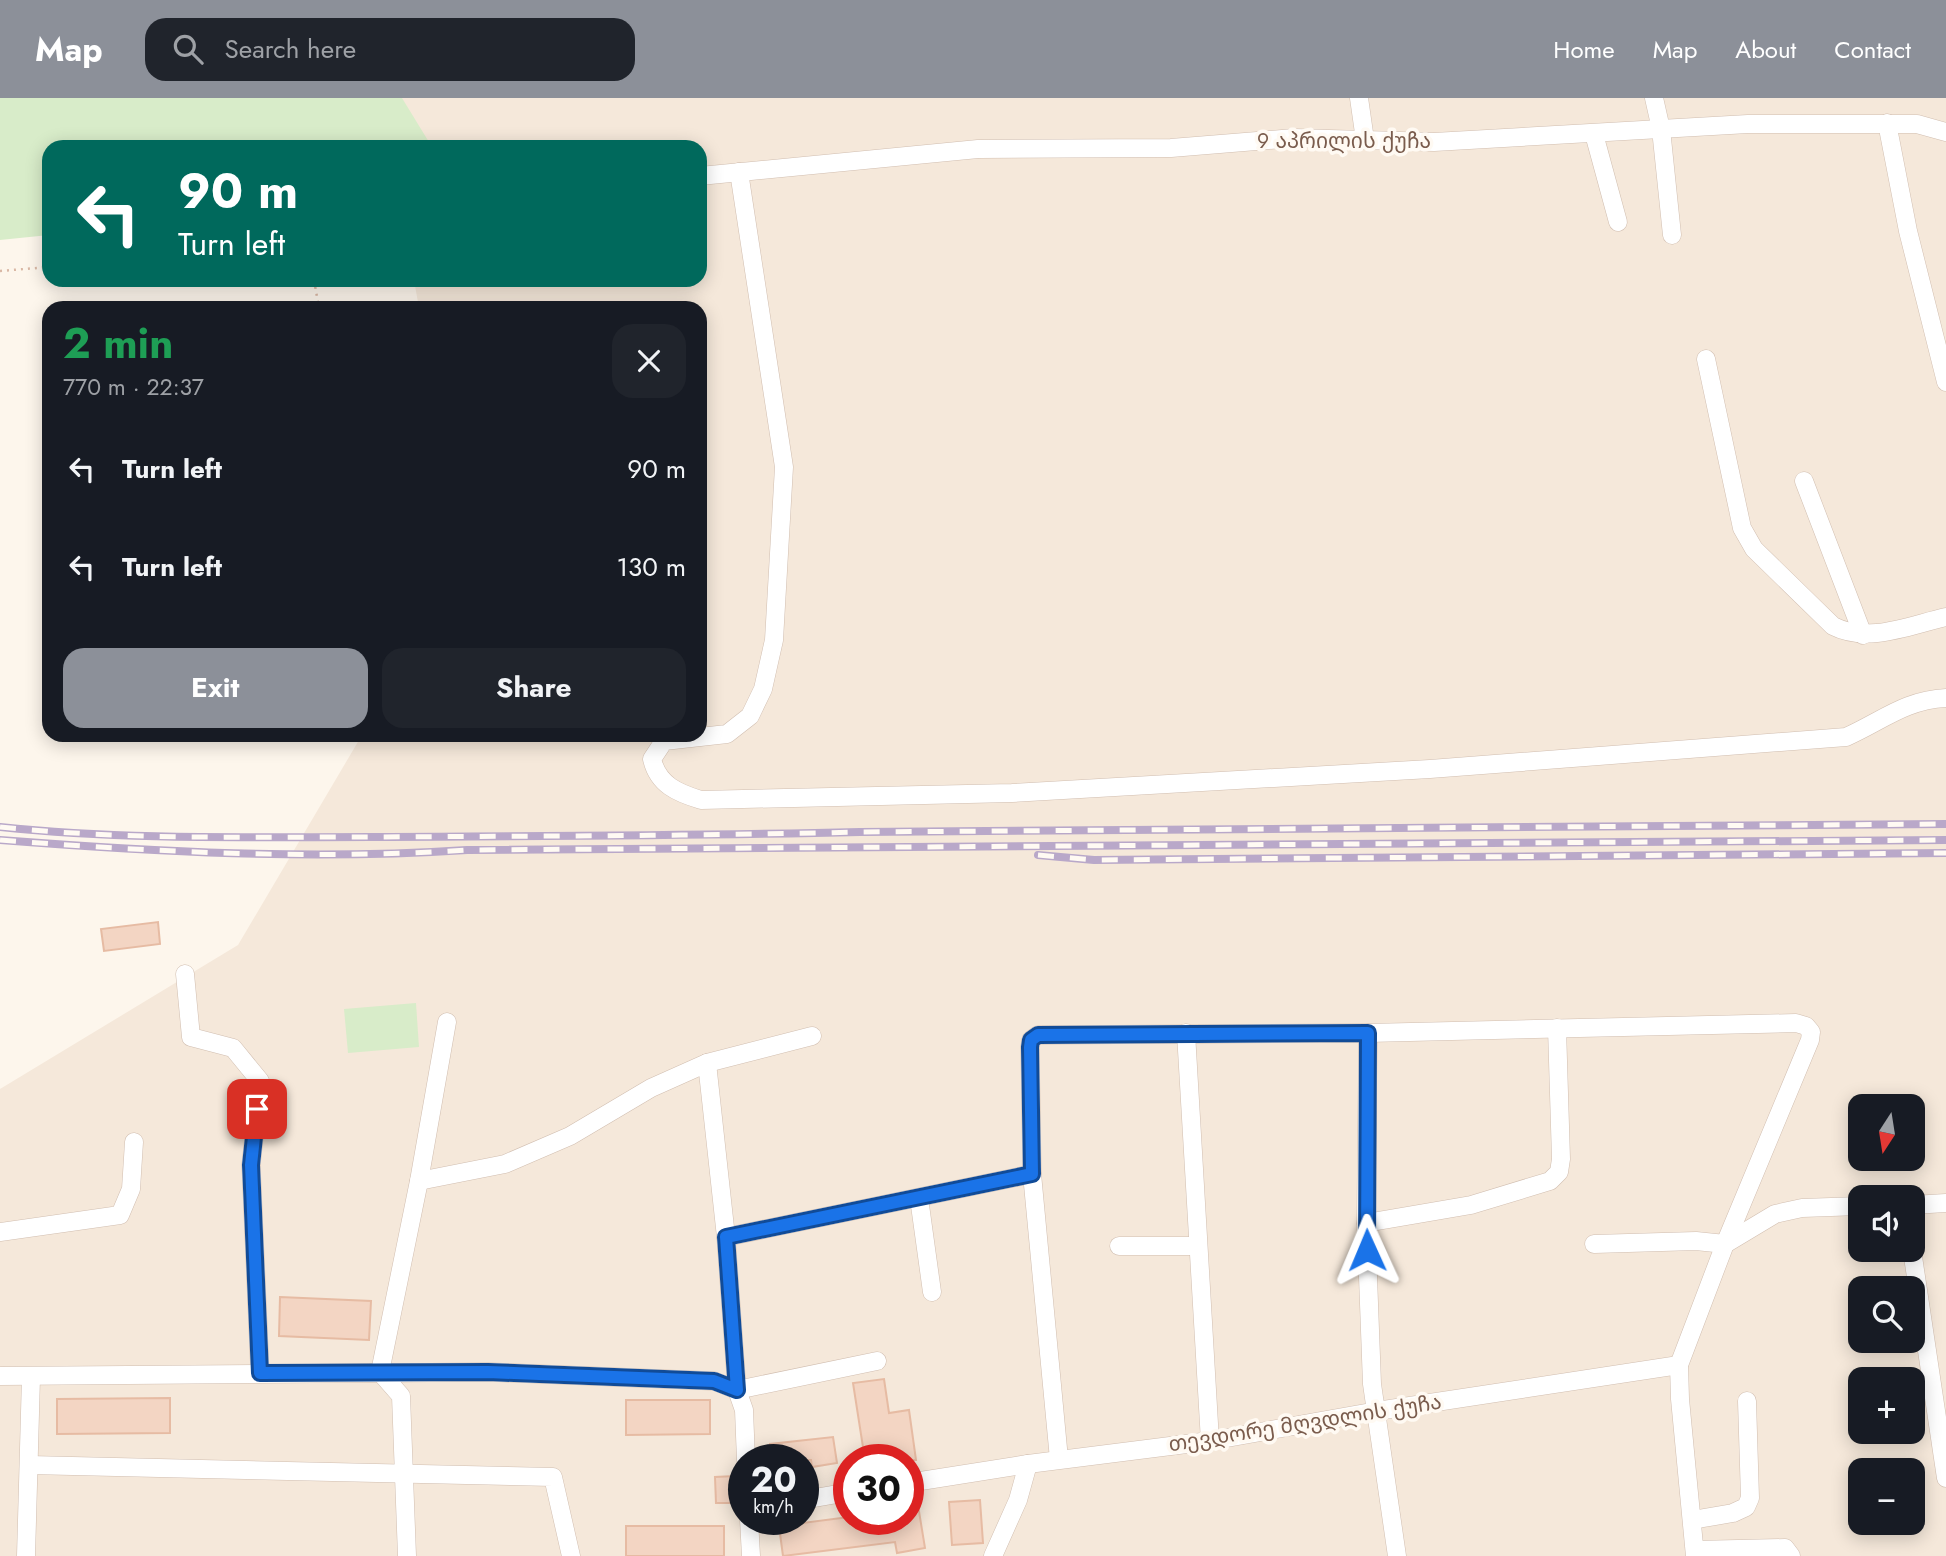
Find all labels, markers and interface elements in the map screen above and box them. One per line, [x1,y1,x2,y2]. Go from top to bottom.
search box [145,18,635,81]
text: Map [35,26,103,73]
icon: search [169,30,207,68]
text: Search here [225,30,356,68]
text: Home [1553,32,1615,67]
text: Map [1653,32,1697,67]
text: About [1735,32,1796,67]
text: Contact [1834,32,1911,67]
street label: 9 აპრილის ქუჩა [1257,126,1431,156]
text: 90 m [178,156,298,226]
icon: left [63,168,154,259]
text: Turn left [178,221,285,267]
text: 2 min [63,313,173,374]
button: close [612,324,686,398]
text: 770 m · 22:37 [63,370,204,404]
icon: left [63,450,101,488]
text: Turn left [122,450,222,488]
text: 90 m [627,450,686,488]
icon: left [63,548,101,586]
text: Turn left [122,548,222,586]
text: 130 m [616,548,686,586]
button: Exit [63,648,368,728]
button: Share [382,648,686,728]
pin [227,1079,287,1139]
icon: arrive [238,1090,276,1128]
north arrow [1848,1094,1925,1171]
map controls [1848,1094,1925,1535]
button: sound [1848,1185,1925,1262]
position arrow [1330,1213,1404,1287]
button: search [1848,1276,1925,1353]
button: + [1848,1367,1925,1444]
street label: თევდორე მღვდლის ქუჩა [1166,1387,1444,1459]
speed limit sign: 30 [833,1444,924,1535]
text: 20 [750,1455,797,1505]
button: − [1848,1458,1925,1535]
text: km/h [753,1494,794,1520]

